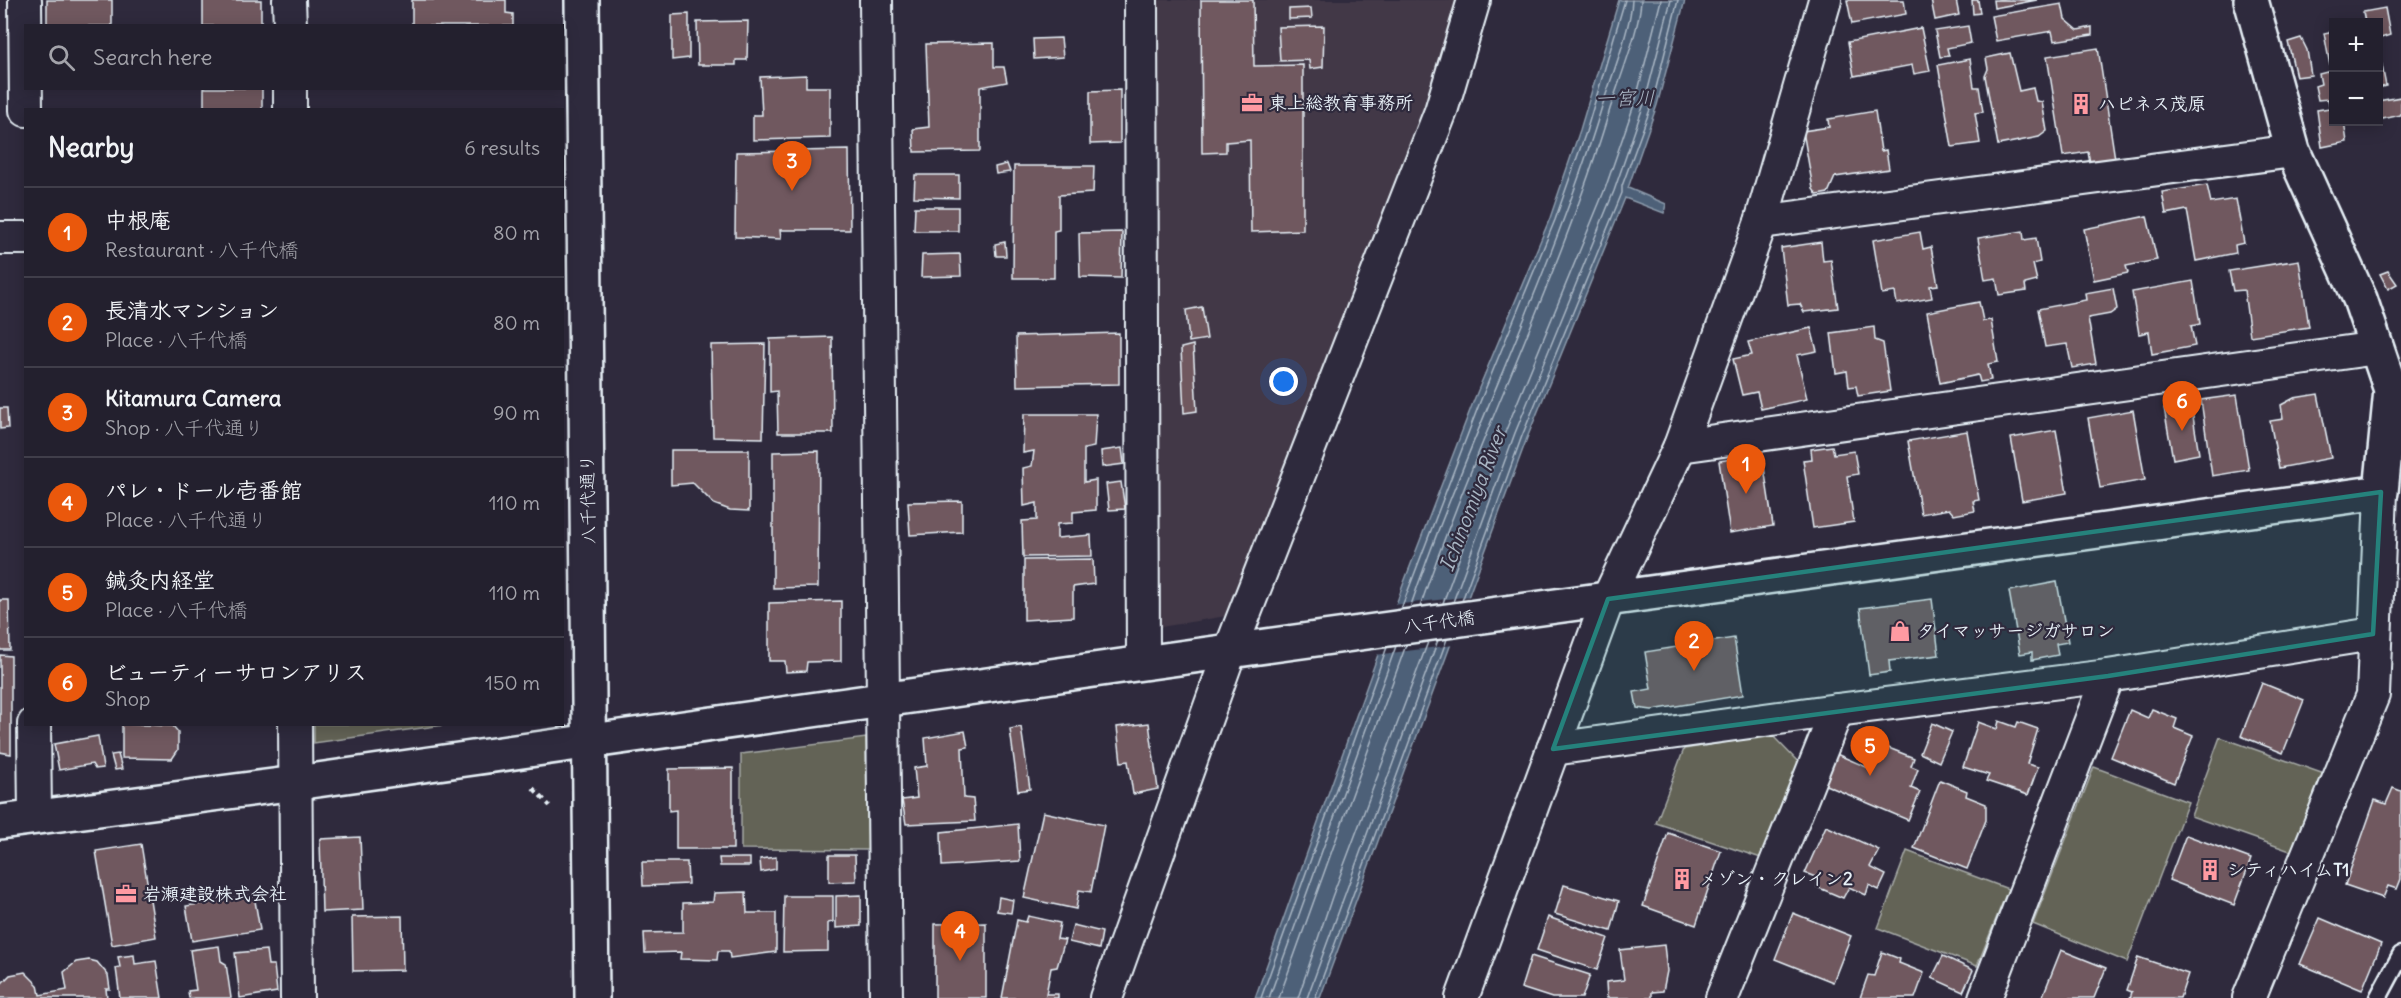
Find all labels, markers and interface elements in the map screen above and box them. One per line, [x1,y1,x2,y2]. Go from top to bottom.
map controls [2329,18,2383,126]
button: + [2329,18,2383,72]
search box [24,24,564,90]
icon: search [45,41,78,74]
text: Search here [93,43,212,71]
button: − [2329,72,2383,126]
water label: 一宮川 [1595,85,1655,110]
office icon: 東上総教育事務所 [1240,91,1264,115]
place label: 東上総教育事務所 [1269,91,1413,114]
building icon: ハピネス茂原 [2069,92,2093,116]
place label: ハピネス茂原 [2098,92,2206,115]
text: Nearby [48,131,134,164]
text: 6 results [464,135,540,160]
pin: 3 [772,142,812,191]
text: 中根庵 [105,206,171,234]
text: 1 [64,220,71,245]
text: 80 m [493,220,540,245]
text: Restaurant · 八千代橋 [105,237,298,262]
text: 長清水マンション [105,296,279,324]
text: 2 [62,310,73,335]
text: 80 m [493,310,540,335]
text: Place · 八千代橋 [105,327,247,352]
your location [1269,367,1298,396]
pin: 6 [2162,382,2202,431]
text: Kitamura Camera [105,384,281,412]
text: 3 [62,400,73,425]
text: 90 m [493,400,540,425]
text: Shop · 八千代通り [105,415,264,440]
water label: Ichinomiya River [1434,420,1513,575]
pin: 1 [1726,444,1766,494]
street label: 八千代通り [575,454,600,544]
text: パレ・ドール壱番館 [105,476,302,504]
text: 4 [62,490,73,515]
text: 110 m [489,490,540,515]
text: Place · 八千代通り [105,507,267,532]
text: 鍼灸内経堂 [105,566,215,594]
text: 5 [62,580,73,605]
text: 110 m [489,580,540,605]
text: Place · 八千代橋 [105,597,247,622]
street label: 八千代橋 [1402,605,1476,638]
shop icon: タイマッサージガサロン [1888,619,1912,643]
place label: タイマッサージガサロン [1917,619,2115,642]
pin: 2 [1674,622,1714,671]
text: ビューティーサロンアリス [105,658,367,686]
text: 6 [62,670,73,695]
text: 150 m [485,670,540,695]
text: Shop [105,686,150,711]
pin: 5 [1850,726,1890,776]
building icon: シティハイムT1 [2198,858,2222,882]
place label: シティハイムT1 [2227,858,2349,881]
building icon: メゾン・クレイン2 [1670,867,1694,891]
place label: メゾン・クレイン2 [1699,867,1853,890]
office icon: 岩瀬建設株式会社 [114,882,138,906]
place label: 岩瀬建設株式会社 [143,882,287,905]
pin: 4 [940,912,980,961]

